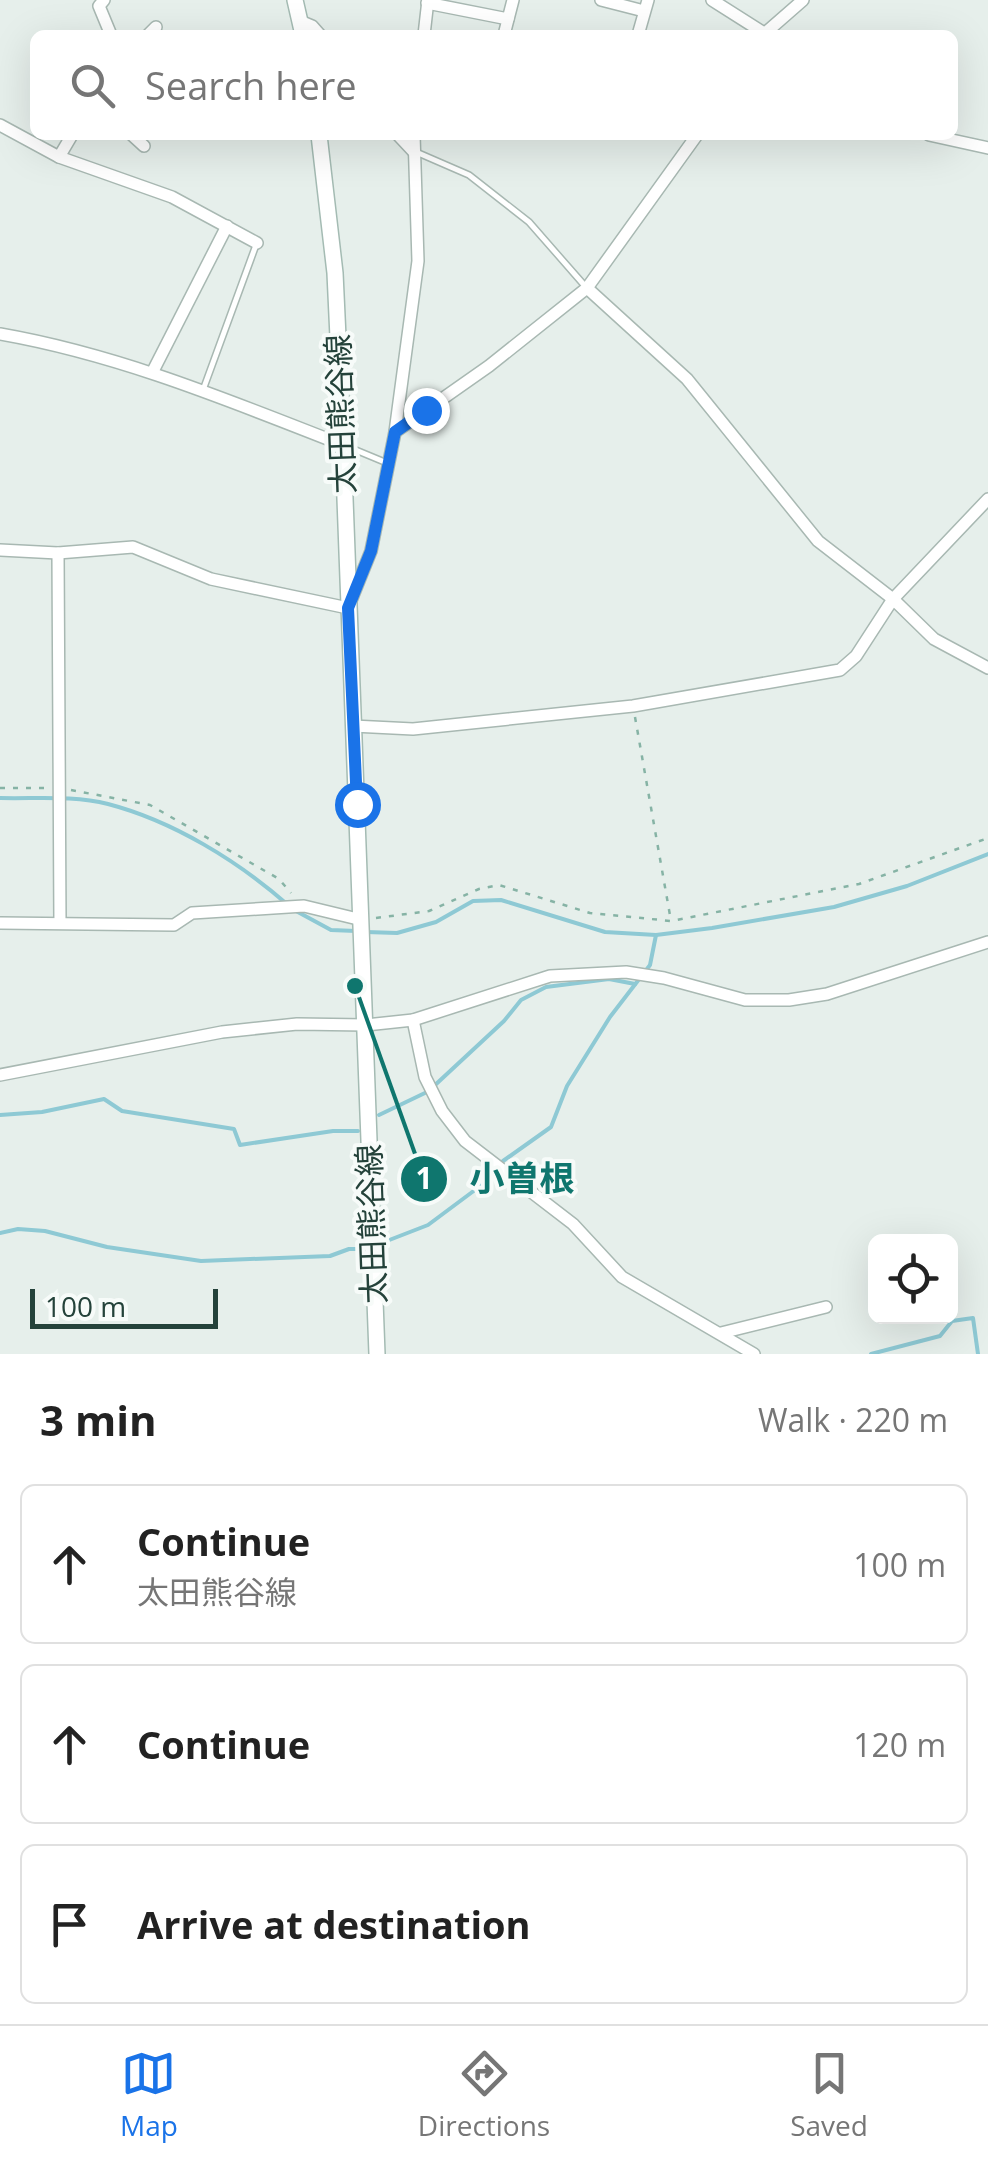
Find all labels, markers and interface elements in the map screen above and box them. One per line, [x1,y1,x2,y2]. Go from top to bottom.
search box [30,30,958,140]
icon: search [65,58,120,113]
text: Search here [145,59,357,111]
street label: 太田熊谷線 [315,333,364,495]
route end [404,388,450,434]
route start [335,782,381,828]
street label: 太田熊谷線 [346,1143,395,1305]
callout: 小曽根 [399,1146,594,1211]
text: 小曽根 [469,1154,575,1201]
text: 1 [415,1157,433,1198]
map controls [868,1234,958,1324]
button: locate [868,1234,958,1324]
scale bar [30,1284,218,1328]
text: 100 m [45,1287,126,1325]
text: 3 min [40,1391,157,1448]
text: Walk · 220 m [758,1398,948,1441]
text: Continue [137,1515,310,1567]
icon: ahead [42,1537,97,1592]
text: 100 m [853,1543,946,1586]
text: 太田熊谷線 [137,1570,297,1613]
icon: ahead [42,1717,97,1772]
text: Continue [137,1718,310,1770]
text: 120 m [853,1723,946,1766]
icon: arrive [42,1897,97,1952]
text: Arrive at destination [137,1898,531,1950]
tab: Map [120,2046,178,2144]
tab: Directions [418,2046,550,2144]
tab: Saved [790,2046,868,2144]

